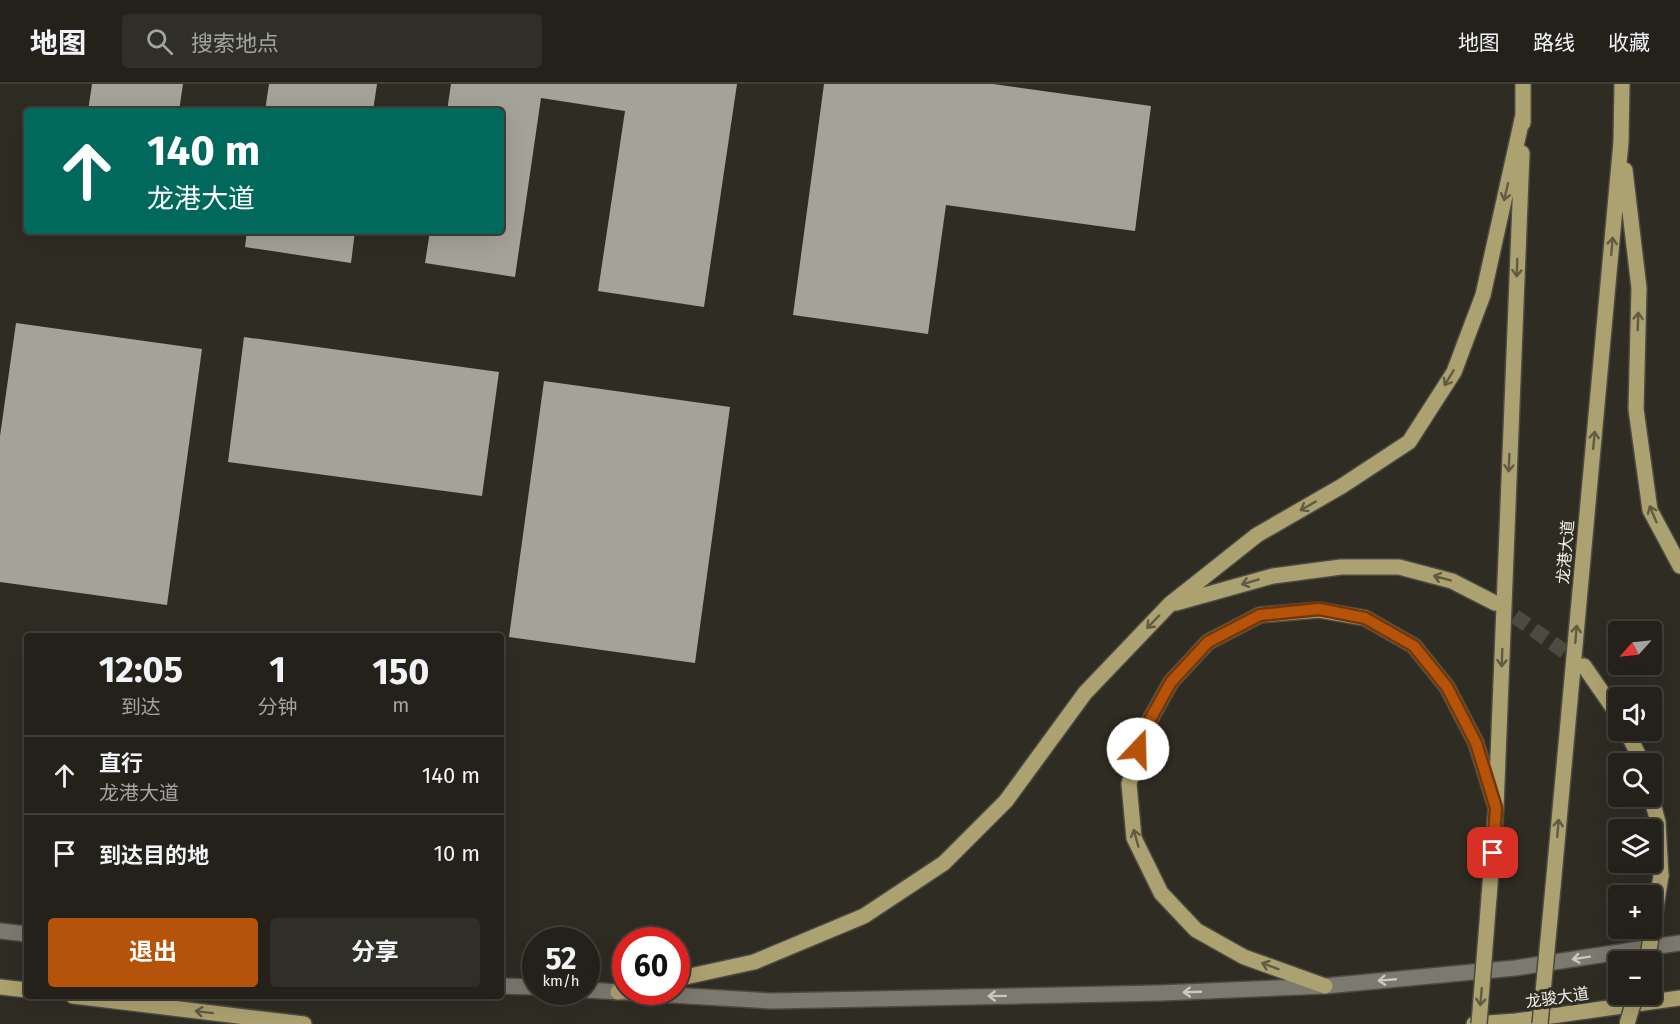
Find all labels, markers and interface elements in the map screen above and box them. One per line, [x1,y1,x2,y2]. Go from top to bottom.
search box [122,14,542,68]
icon: search [143,25,176,58]
text: 地图 [30,27,86,60]
text: 搜索地点 [191,30,279,57]
text: 地图 [1458,30,1500,56]
text: 路线 [1533,30,1575,56]
text: 收藏 [1608,30,1650,56]
text: 140 m [147,126,260,176]
icon: ahead [48,132,126,210]
one-way arrow [1500,182,1511,202]
text: 龙港大道 [147,183,255,215]
one-way arrow [1607,236,1618,256]
one-way arrow [1511,258,1523,278]
one-way arrow [1633,311,1644,331]
one-way arrow [1443,369,1455,386]
one-way arrow [1589,431,1600,450]
one-way arrow [1504,453,1515,473]
one-way arrow [1300,500,1317,512]
one-way arrow [1647,505,1658,523]
street label: 龙港大道 [1553,519,1578,585]
one-way arrow [1433,572,1452,584]
one-way arrow [1241,577,1260,588]
one-way arrow [1146,615,1160,630]
north arrow [1608,621,1662,675]
map controls [1608,621,1662,1005]
one-way arrow [1571,625,1582,645]
text: 12:05 [99,648,183,692]
text: 1 [269,648,286,692]
one-way arrow [1496,648,1507,668]
text: 150 [372,650,429,694]
button: sound [1608,687,1662,741]
text: m [392,693,409,717]
text: 到达 [121,695,161,719]
text: 分钟 [258,695,298,719]
position arrow [1106,717,1170,781]
text: 直行 [99,750,143,777]
button: search [1608,753,1662,807]
icon: ahead [48,759,81,792]
text: 140 m [422,762,480,789]
text: 龙港大道 [99,781,179,805]
one-way arrow [1553,819,1564,839]
button: layers [1608,819,1662,873]
pin [1467,827,1518,878]
one-way arrow [1129,829,1141,848]
icon: arrive [1476,836,1509,869]
icon: arrive [48,837,81,870]
text: 10 m [434,840,480,867]
text: 到达目的地 [99,842,209,869]
button: + [1608,885,1662,939]
button: 退出 [48,918,258,987]
button: 分享 [270,918,480,987]
speed limit sign: 60 [612,927,690,1005]
text: 52 [545,941,577,977]
button: − [1608,951,1662,1005]
one-way arrow [1571,953,1591,964]
one-way arrow [1262,960,1280,971]
text: km/h [542,972,580,990]
one-way arrow [1378,975,1398,986]
street label: 龙骏大道 [1524,984,1590,1011]
one-way arrow [1183,986,1203,997]
one-way arrow [1475,987,1486,1007]
one-way arrow [988,990,1008,1002]
one-way arrow [194,1006,214,1017]

